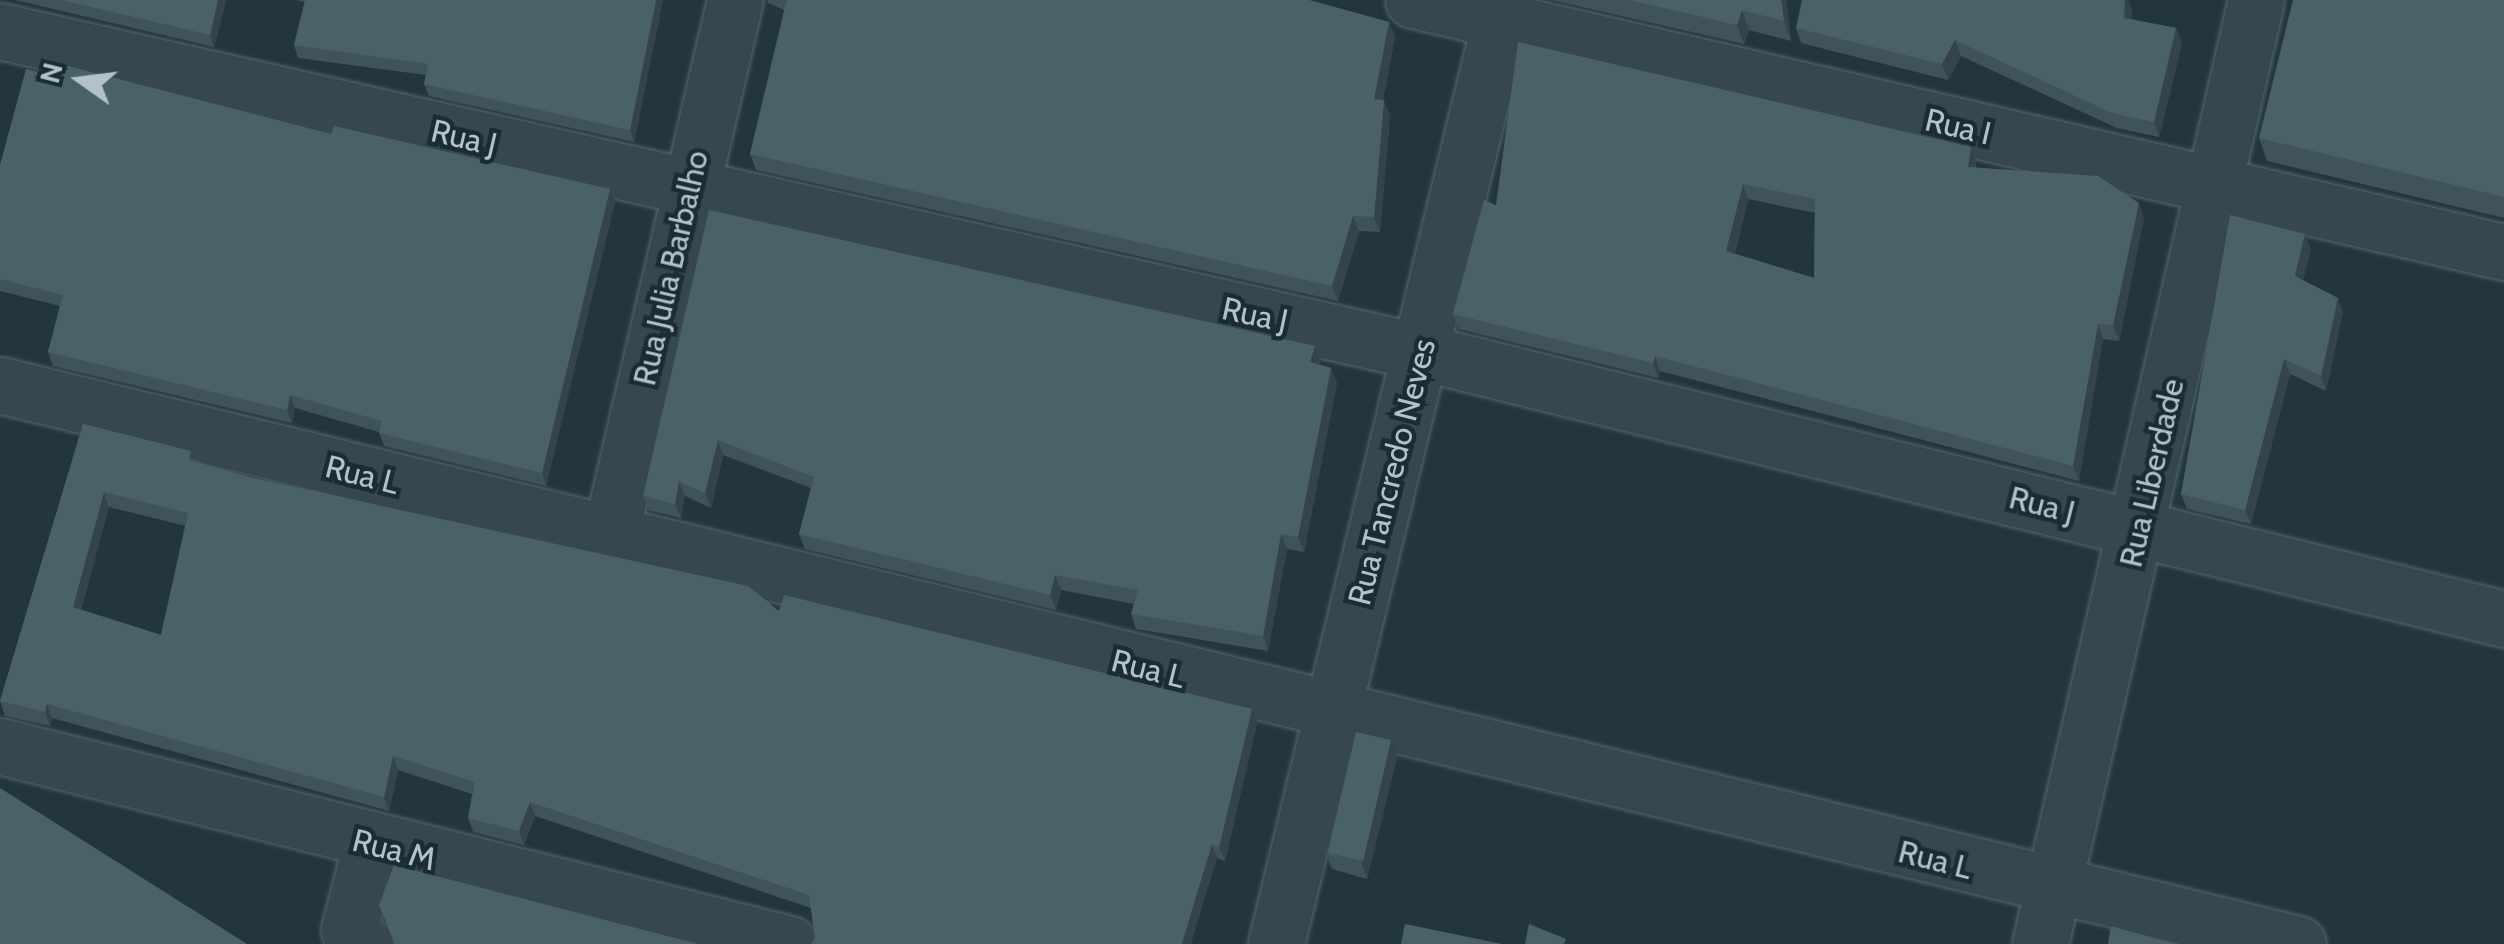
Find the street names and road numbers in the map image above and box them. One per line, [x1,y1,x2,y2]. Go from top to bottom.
street label: Rua I [1921,101,1995,153]
street label: Rua J [427,112,501,164]
street label: Rua Julia Barbalho [625,147,717,389]
street label: Rua J [1219,289,1291,341]
street label: Rua Tancredo Neves [1340,335,1444,609]
street label: Rua Liberdade [2112,375,2192,571]
street label: Rua L [321,447,403,503]
street label: Rua J [2005,478,2079,532]
street label: Rua L [1107,641,1189,697]
street label: Rua M [348,821,440,879]
street label: Rua L [1894,832,1976,888]

